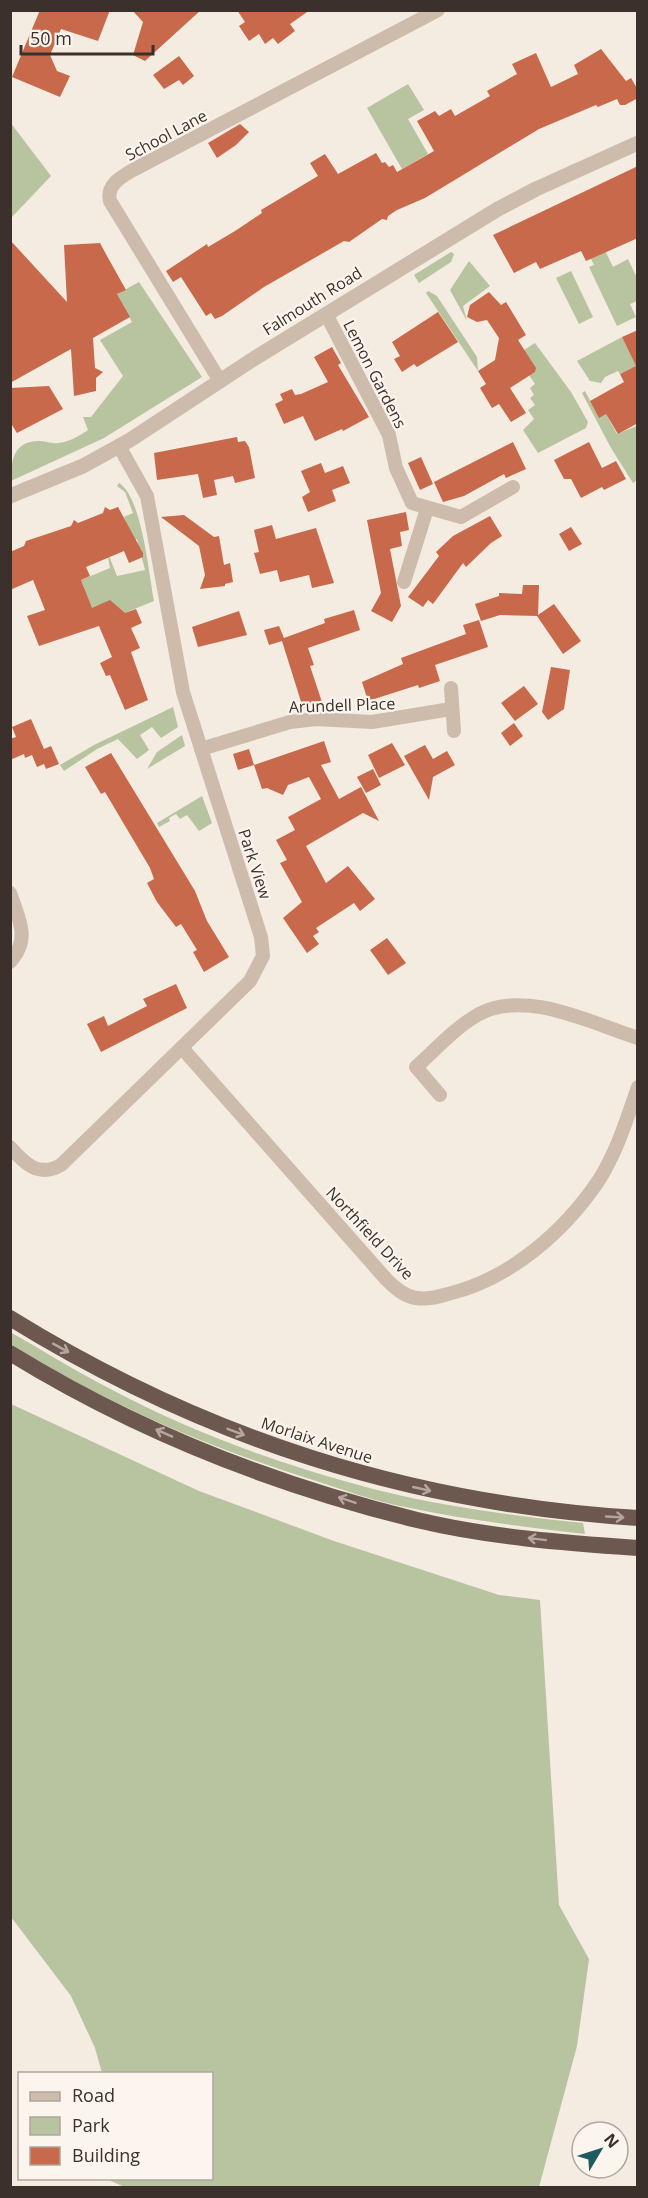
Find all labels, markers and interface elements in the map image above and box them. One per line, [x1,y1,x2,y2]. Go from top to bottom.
scale bar [21,18,153,56]
text: 50 m [30,26,72,50]
street label: School Lane [121,104,211,166]
street label: Falmouth Road [258,262,366,340]
street label: Lemon Gardens [338,316,412,432]
street label: Arundell Place [288,692,396,718]
street label: Park View [233,826,277,902]
street label: Northfield Drive [321,1182,419,1284]
one-way arrow [51,1343,69,1354]
street label: Morlaix Avenue [259,1412,375,1468]
one-way arrow [155,1427,174,1438]
one-way arrow [226,1428,245,1439]
one-way arrow [413,1484,432,1496]
one-way arrow [338,1494,357,1505]
one-way arrow [605,1511,625,1522]
one-way arrow [528,1533,548,1544]
legend [18,2072,213,2180]
text: Road [72,2083,115,2107]
text: Park [72,2113,110,2137]
north arrow [570,2120,630,2180]
text: N [599,2129,624,2153]
text: Building [72,2143,140,2167]

